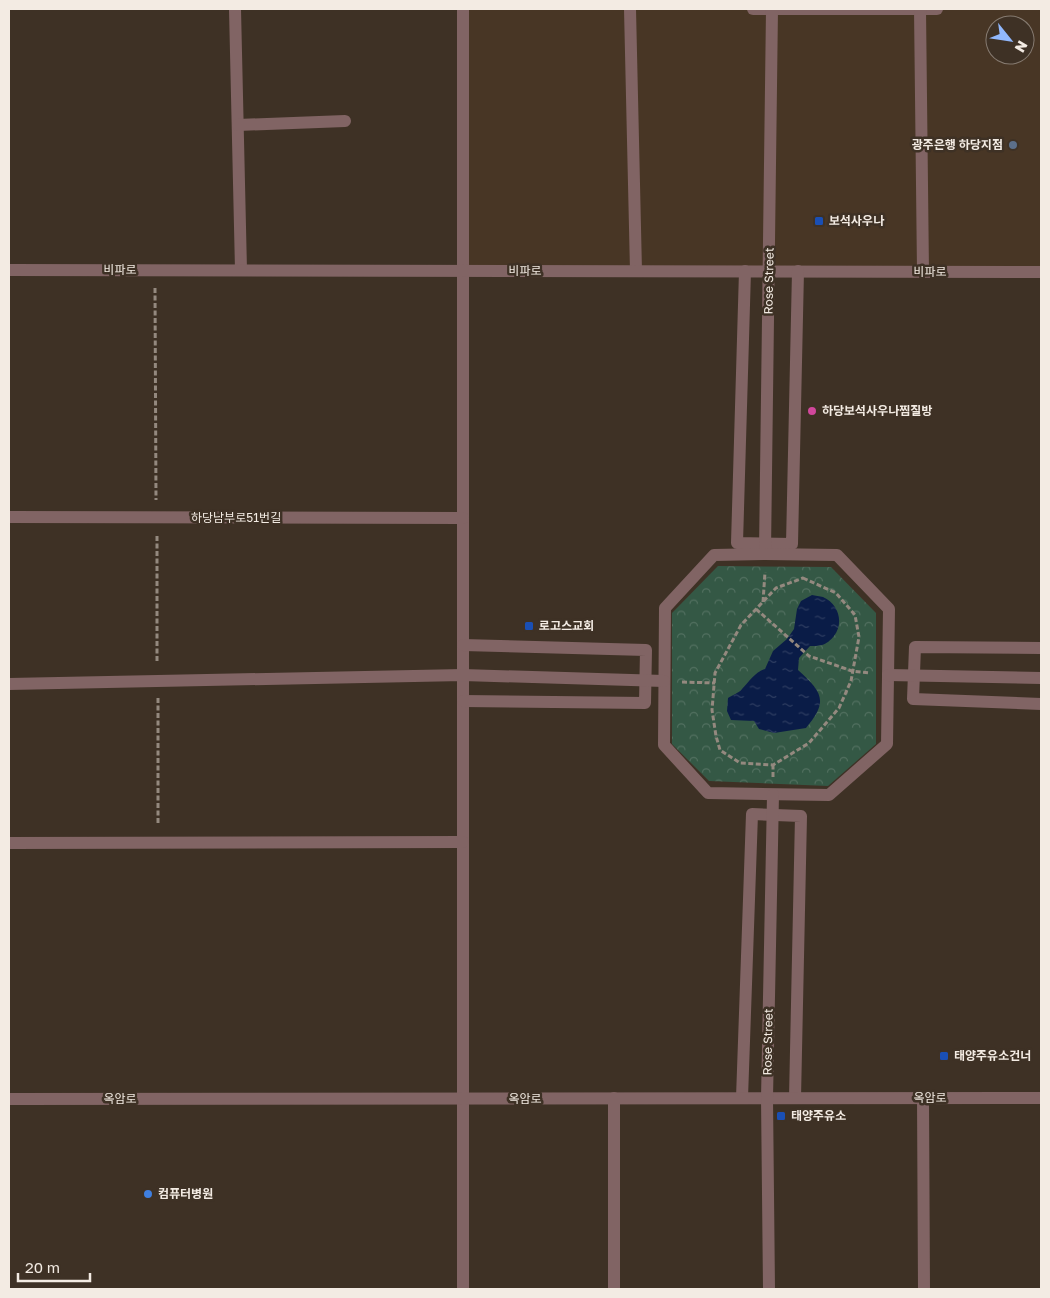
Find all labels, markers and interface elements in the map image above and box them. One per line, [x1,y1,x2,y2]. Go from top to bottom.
north arrow [985,15,1035,65]
text: N [1012,38,1032,56]
place label: 광주은행 하당지점 [912,137,1003,152]
marker: 광주은행 하당지점 [1007,139,1019,151]
place label: 보석사우나 [829,213,884,228]
marker: 보석사우나 [813,215,825,227]
street label: Rose Street [760,247,777,315]
street label: 비파로 [103,262,137,277]
street label: 비파로 [508,263,542,278]
street label: 비파로 [913,264,947,279]
place label: 하당보석사우나찜질방 [822,403,932,418]
marker: 하당보석사우나찜질방 [806,405,818,417]
street label: 하당남부로51번길 [191,510,281,525]
place label: 로고스교회 [539,618,594,633]
marker: 로고스교회 [523,620,535,632]
street label: Rose Street [759,1008,776,1076]
place label: 태양주유소건너 [954,1048,1031,1063]
marker: 태양주유소건너 [938,1050,950,1062]
street label: 옥암로 [913,1090,947,1105]
street label: 옥암로 [103,1091,137,1106]
street label: 옥암로 [508,1091,542,1106]
place label: 태양주유소 [791,1108,846,1123]
marker: 태양주유소 [775,1110,787,1122]
place label: 컴퓨터병원 [158,1186,213,1201]
marker: 컴퓨터병원 [142,1188,154,1200]
scale bar [18,1250,90,1282]
text: 20 m [25,1258,60,1276]

